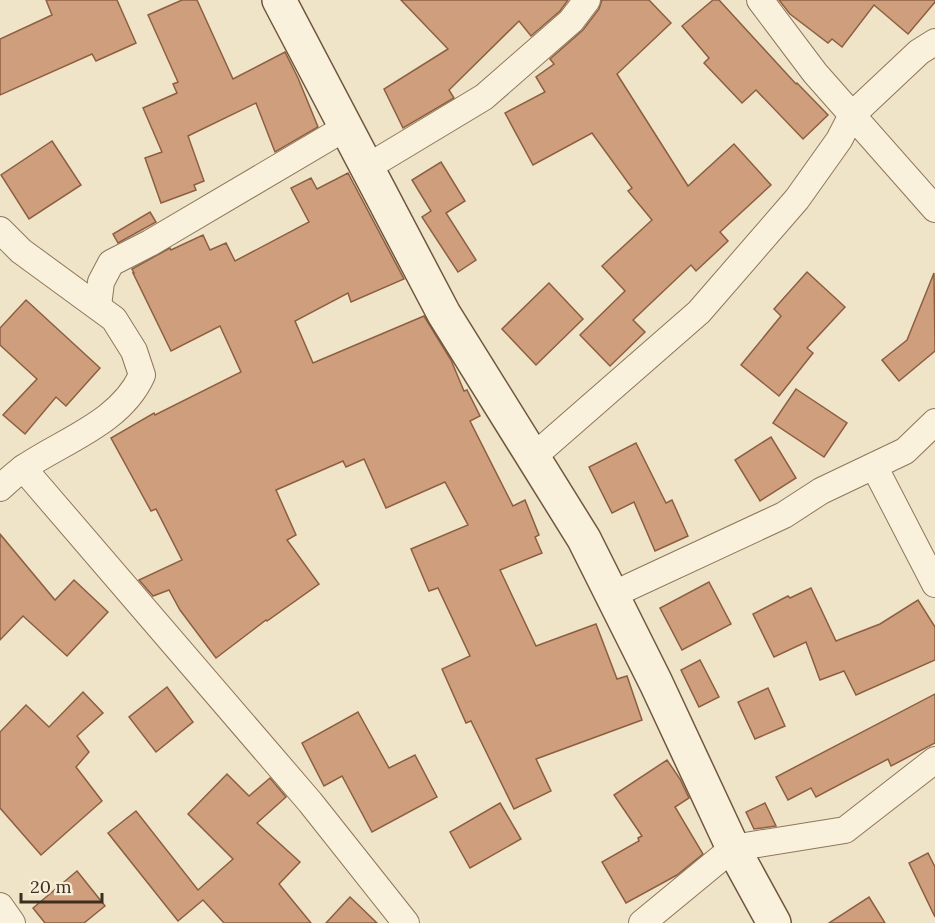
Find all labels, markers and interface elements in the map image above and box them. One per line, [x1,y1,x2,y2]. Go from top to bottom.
scale bar [21,866,102,904]
text: 20 m [30,875,72,898]

